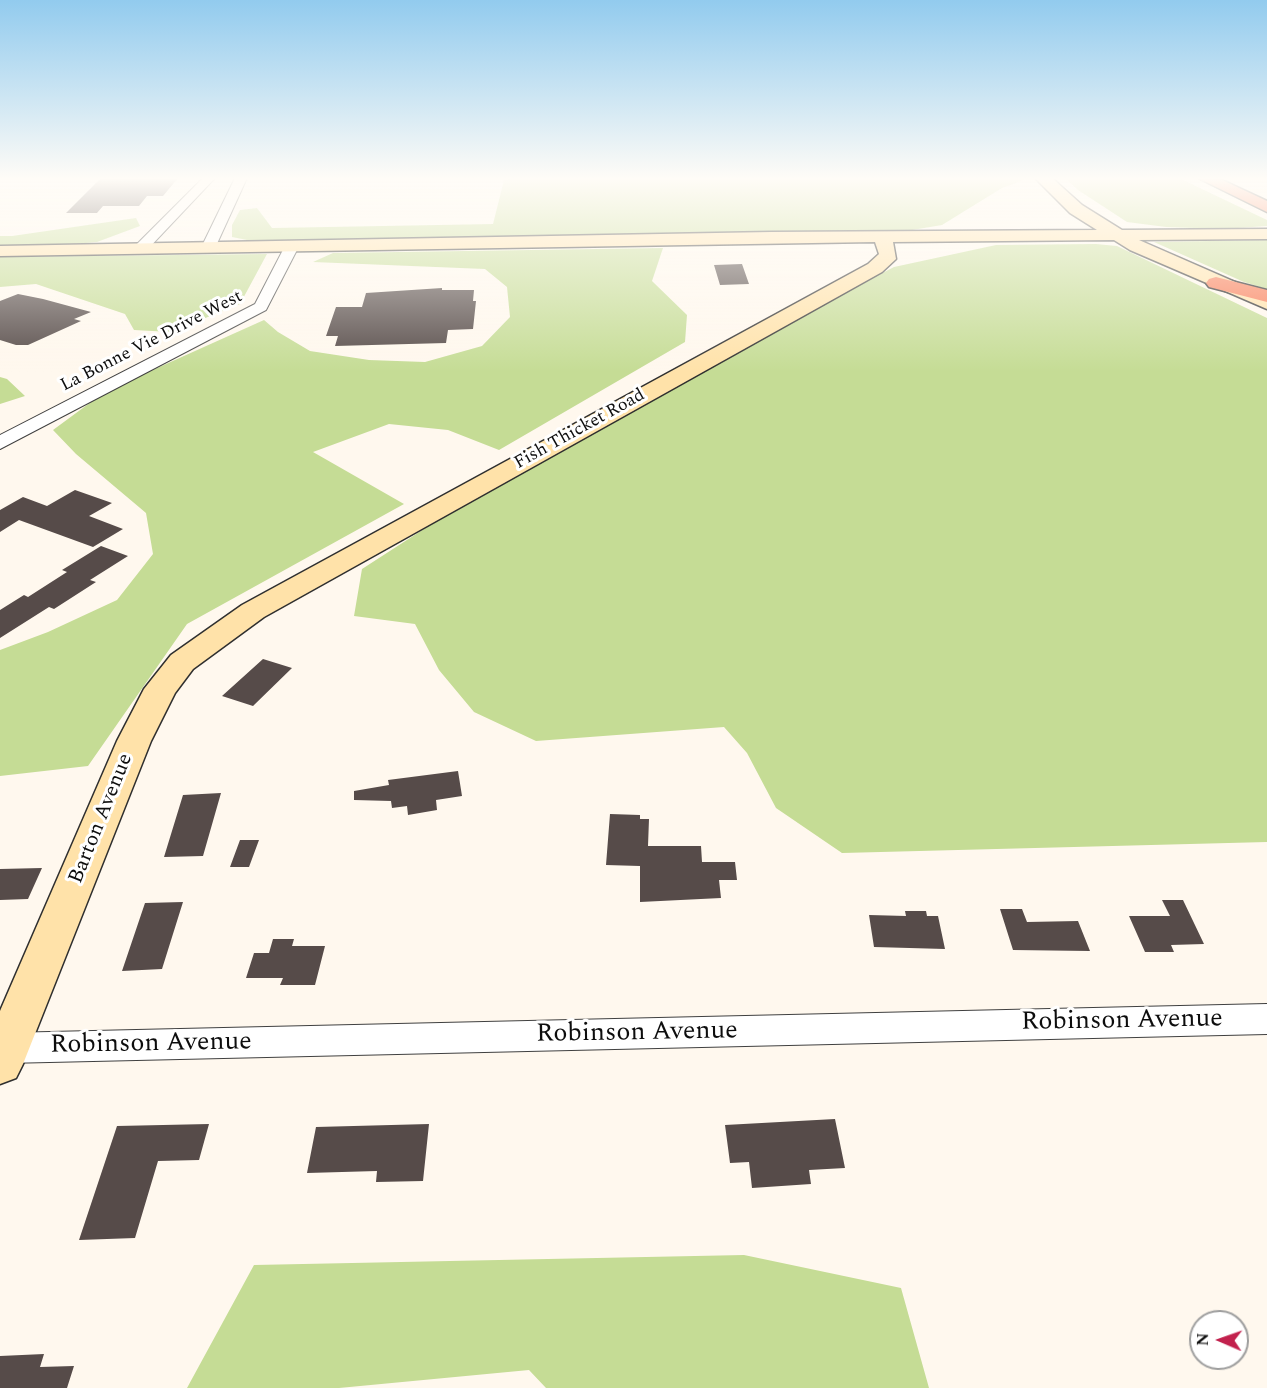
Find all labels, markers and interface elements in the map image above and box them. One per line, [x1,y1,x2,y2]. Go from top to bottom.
street label: La Bonne Vie Drive West [57,287,247,397]
street label: Fish Thicket Road [511,385,649,475]
street label: Barton Avenue [64,750,140,888]
street label: Robinson Avenue [1021,1005,1223,1039]
street label: Robinson Avenue [536,1017,738,1051]
street label: Robinson Avenue [50,1028,252,1062]
north arrow [1189,1310,1249,1370]
text: N [1191,1332,1215,1346]

